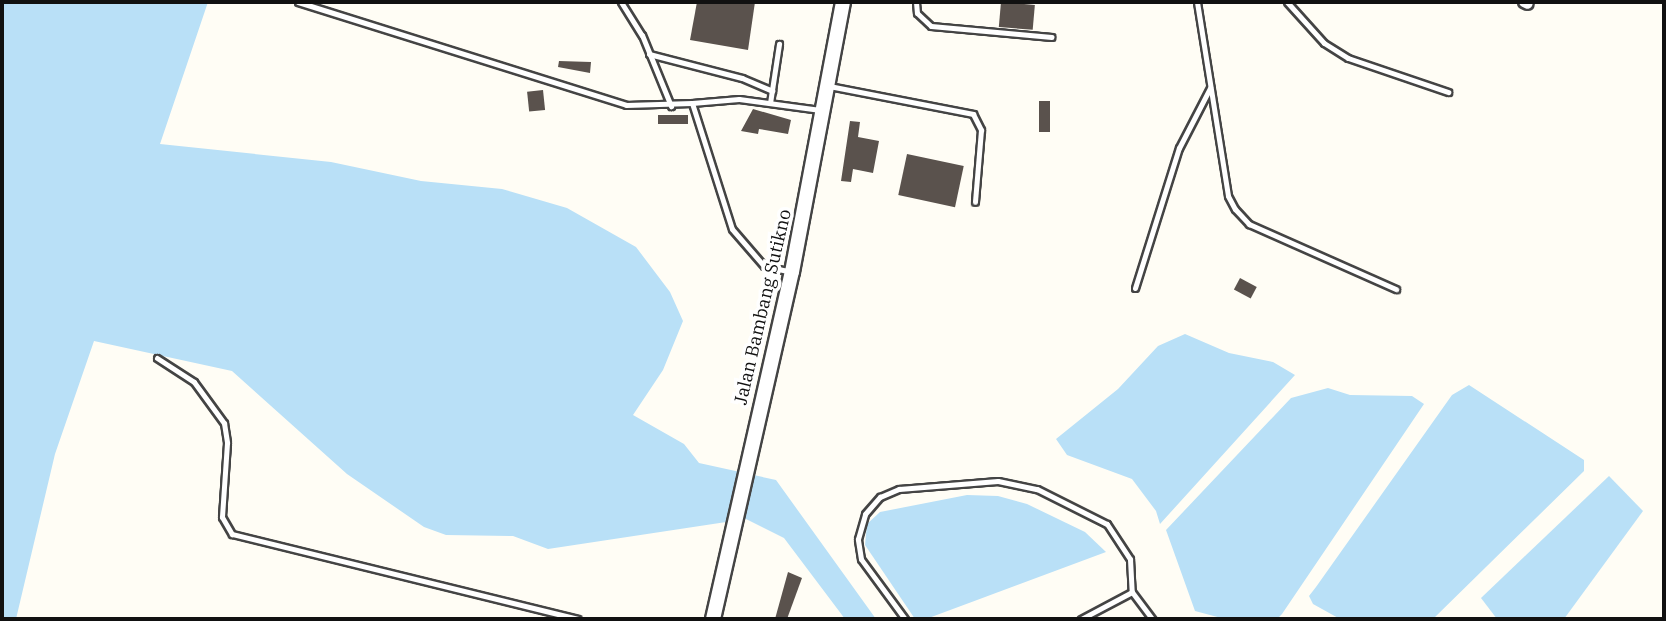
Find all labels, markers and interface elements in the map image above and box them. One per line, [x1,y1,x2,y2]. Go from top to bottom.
street label: Jalan Bambang Sutikno [730,207,796,407]

